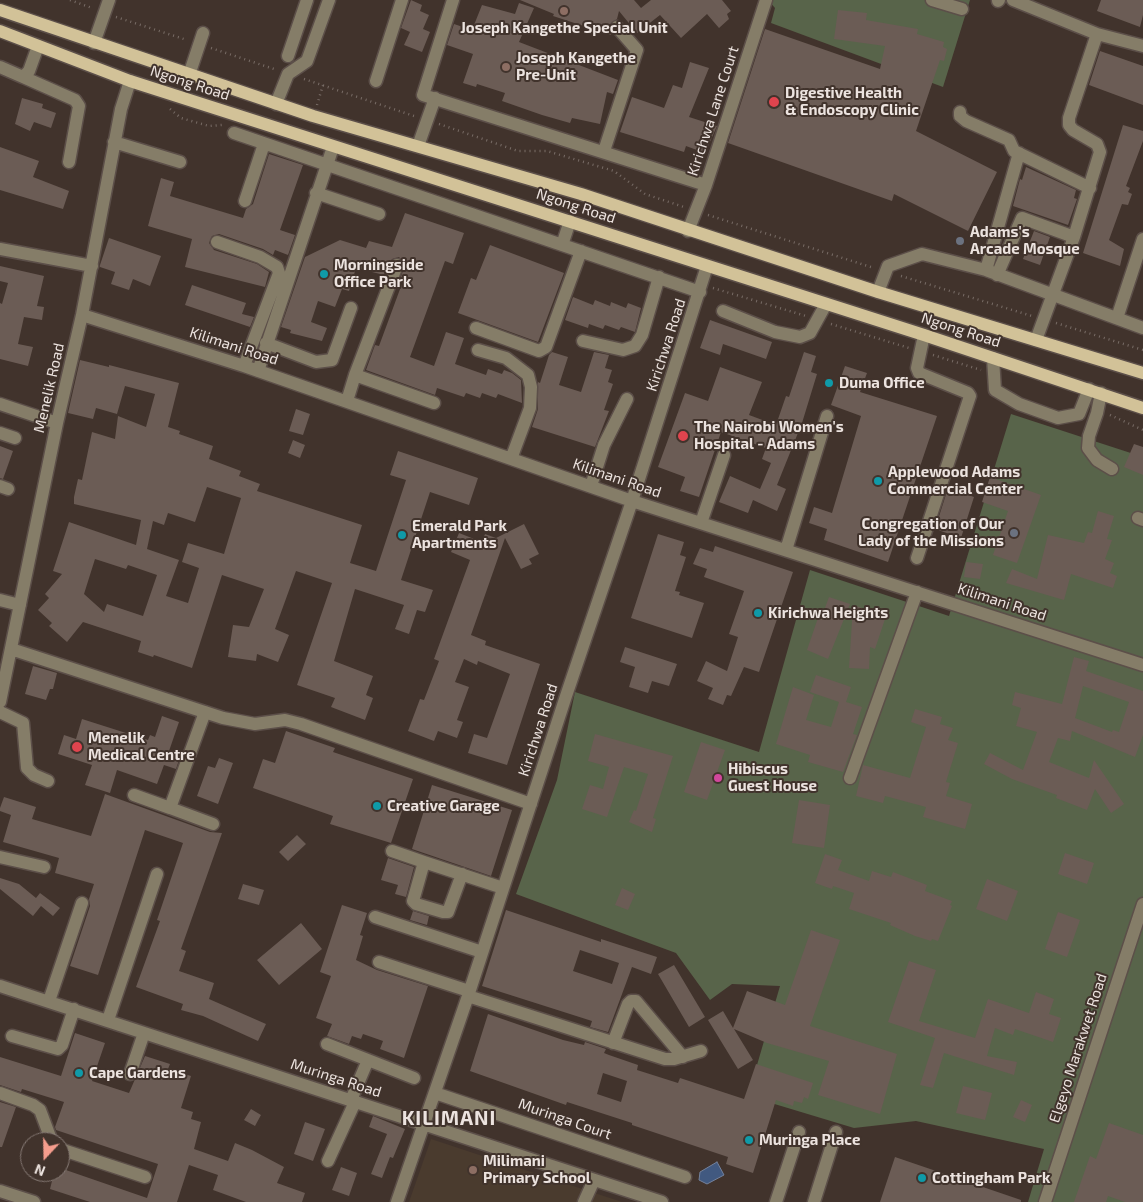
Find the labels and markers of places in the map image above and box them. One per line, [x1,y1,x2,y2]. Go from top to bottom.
marker: Joseph Kangethe Special Unit [558,5,570,17]
place label: Joseph Kangethe Special Unit [460,19,668,37]
place label: Joseph Kangethe Pre-Unit [516,49,636,84]
marker: Joseph Kangethe Pre-Unit [500,61,512,73]
place label: Digestive Health & Endoscopy Clinic [785,84,919,119]
marker: Digestive Health & Endoscopy Clinic [767,95,781,109]
place label: Adams's Arcade Mosque [970,223,1080,258]
marker: Adams's Arcade Mosque [954,235,966,247]
place label: Morningside Office Park [334,256,423,291]
marker: Morningside Office Park [318,268,330,280]
place label: Duma Office [839,374,925,392]
marker: Duma Office [823,377,835,389]
place label: The Nairobi Women's Hospital - Adams [694,418,844,453]
marker: The Nairobi Women's Hospital - Adams [676,429,690,443]
place label: Applewood Adams Commercial Center [888,463,1023,498]
marker: Applewood Adams Commercial Center [872,475,884,487]
place label: Congregation of Our Lady of the Missions [858,515,1004,550]
place label: Emerald Park Apartments [412,517,507,552]
marker: Congregation of Our Lady of the Missions [1008,527,1020,539]
marker: Emerald Park Apartments [396,529,408,541]
place label: Kirichwa Heights [768,604,888,622]
marker: Kirichwa Heights [752,607,764,619]
place label: Menelik Medical Centre [88,729,195,764]
marker: Menelik Medical Centre [70,740,84,754]
place label: Hibiscus Guest House [728,760,817,795]
marker: Hibiscus Guest House [712,772,724,784]
place label: Creative Garage [387,797,500,815]
marker: Creative Garage [371,800,383,812]
place label: Cape Gardens [89,1064,186,1082]
marker: Cape Gardens [73,1067,85,1079]
place label: Muringa Place [759,1131,860,1149]
marker: Muringa Place [743,1134,755,1146]
place label: Milimani Primary School [483,1152,591,1187]
marker: Milimani Primary School [467,1164,479,1176]
place label: Cottingham Park [932,1169,1050,1187]
marker: Cottingham Park [916,1172,928,1184]

